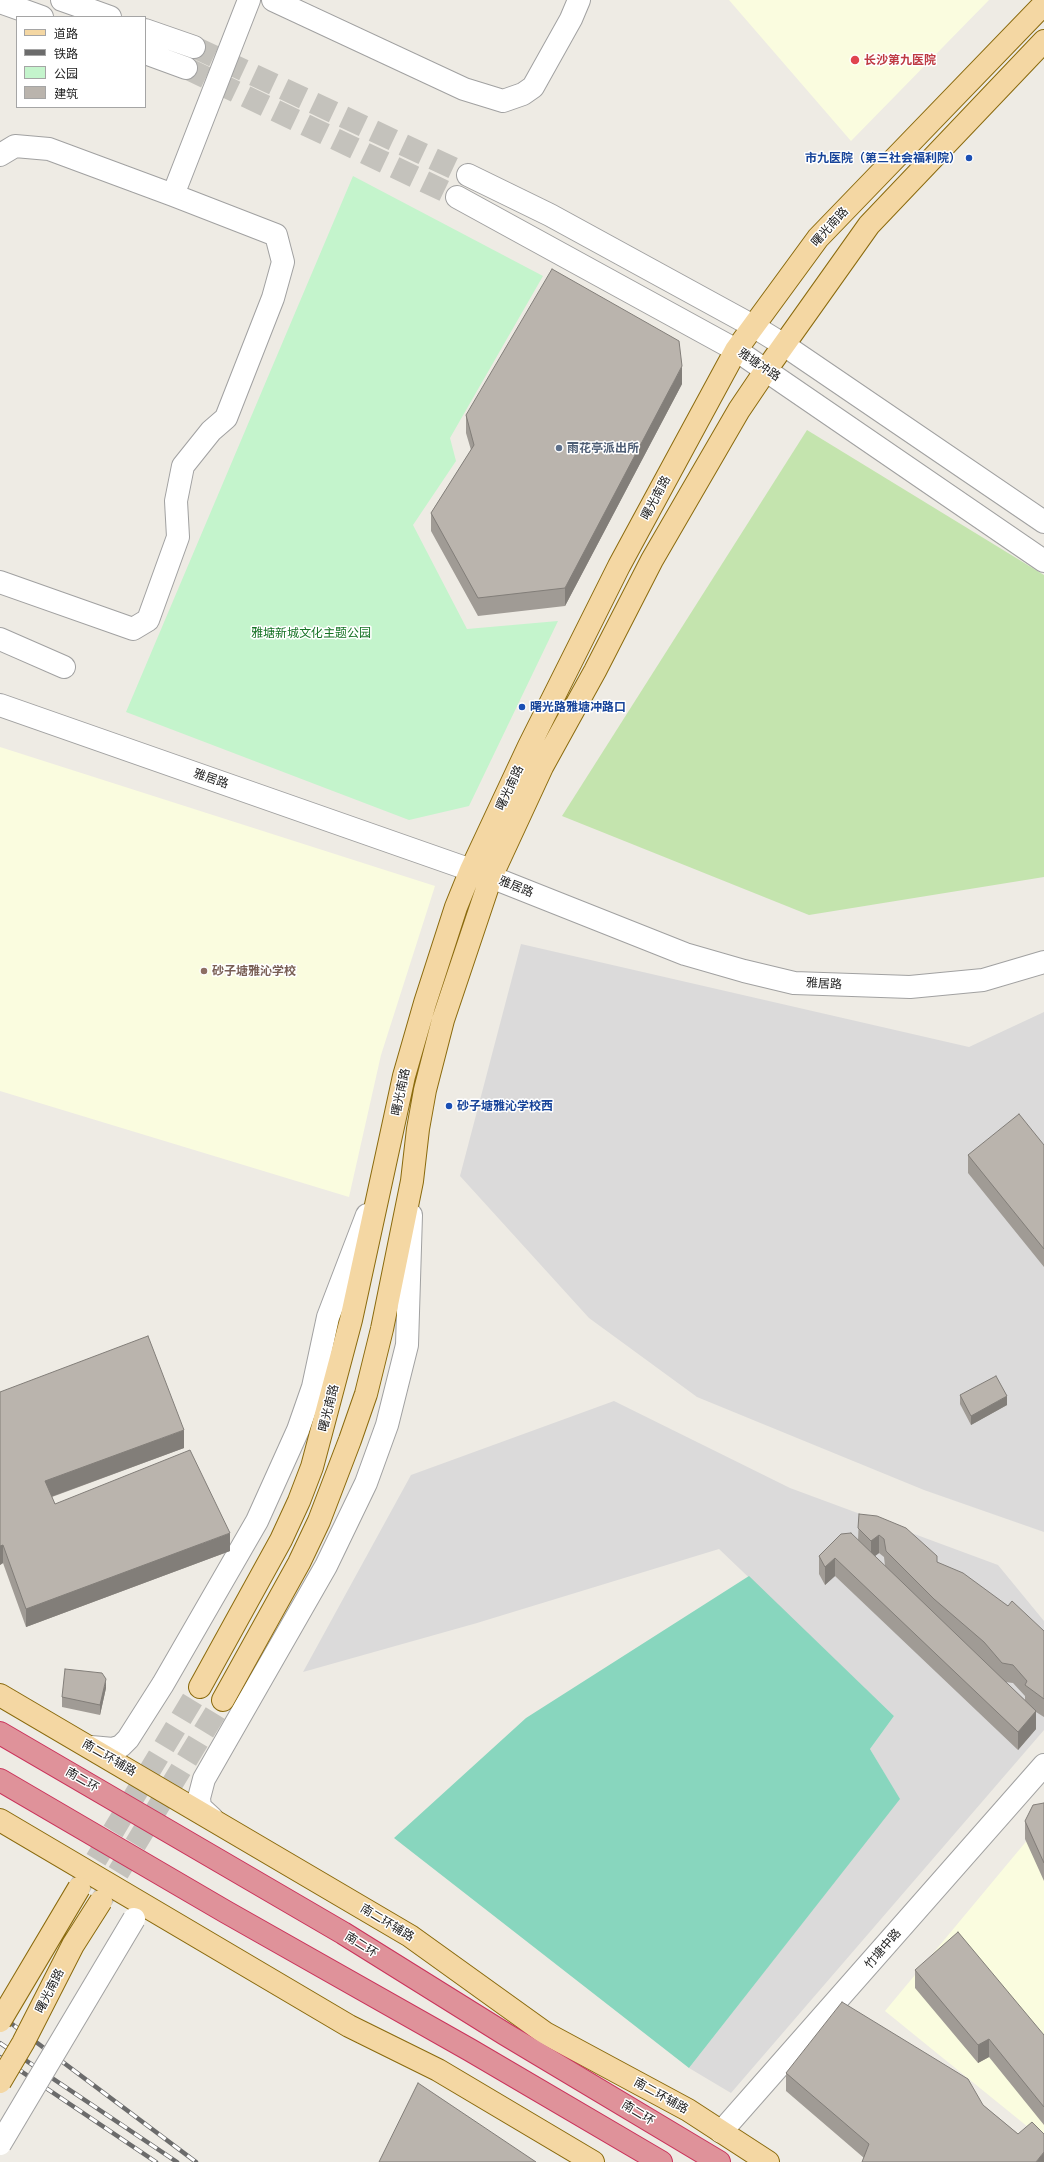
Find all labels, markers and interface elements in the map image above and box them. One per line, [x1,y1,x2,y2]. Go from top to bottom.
legend [16,16,146,108]
text: 道路 [54,27,78,41]
text: 铁路 [54,47,78,61]
place label: 长沙第九医院 [864,53,936,67]
marker: 长沙第九医院 [849,54,861,66]
text: 公园 [54,67,78,81]
text: 建筑 [54,87,78,101]
place label: 市九医院（第三社会福利院） [805,151,961,165]
marker: 市九医院（第三社会福利院） [964,153,974,163]
street label: 曙光南路 [809,204,851,250]
street label: 雅塘冲路 [735,346,783,384]
place label: 雨花亭派出所 [567,441,639,455]
marker: 雨花亭派出所 [554,443,564,453]
street label: 曙光南路 [638,473,674,523]
park label: 雅塘新城文化主题公园 [251,626,371,640]
place label: 曙光路雅塘冲路口 [530,700,626,714]
marker: 曙光路雅塘冲路口 [517,702,527,712]
street label: 曙光南路 [493,763,527,813]
street label: 雅居路 [192,766,230,792]
street label: 雅居路 [497,874,535,900]
place label: 砂子塘雅沁学校 [212,964,296,978]
marker: 砂子塘雅沁学校 [199,966,209,976]
street label: 雅居路 [806,976,842,992]
street label: 曙光南路 [389,1067,413,1117]
place label: 砂子塘雅沁学校西 [457,1099,553,1113]
marker: 砂子塘雅沁学校西 [444,1101,454,1111]
street label: 曙光南路 [316,1383,342,1433]
street label: 南二环辅路 [79,1737,139,1779]
street label: 南二环 [63,1765,101,1795]
street label: 南二环辅路 [358,1901,416,1945]
street label: 竹塘中路 [862,1926,904,1972]
street label: 南二环 [342,1929,380,1961]
street label: 曙光南路 [33,1966,67,2016]
street label: 南二环辅路 [631,2075,691,2117]
street label: 南二环 [619,2098,657,2128]

